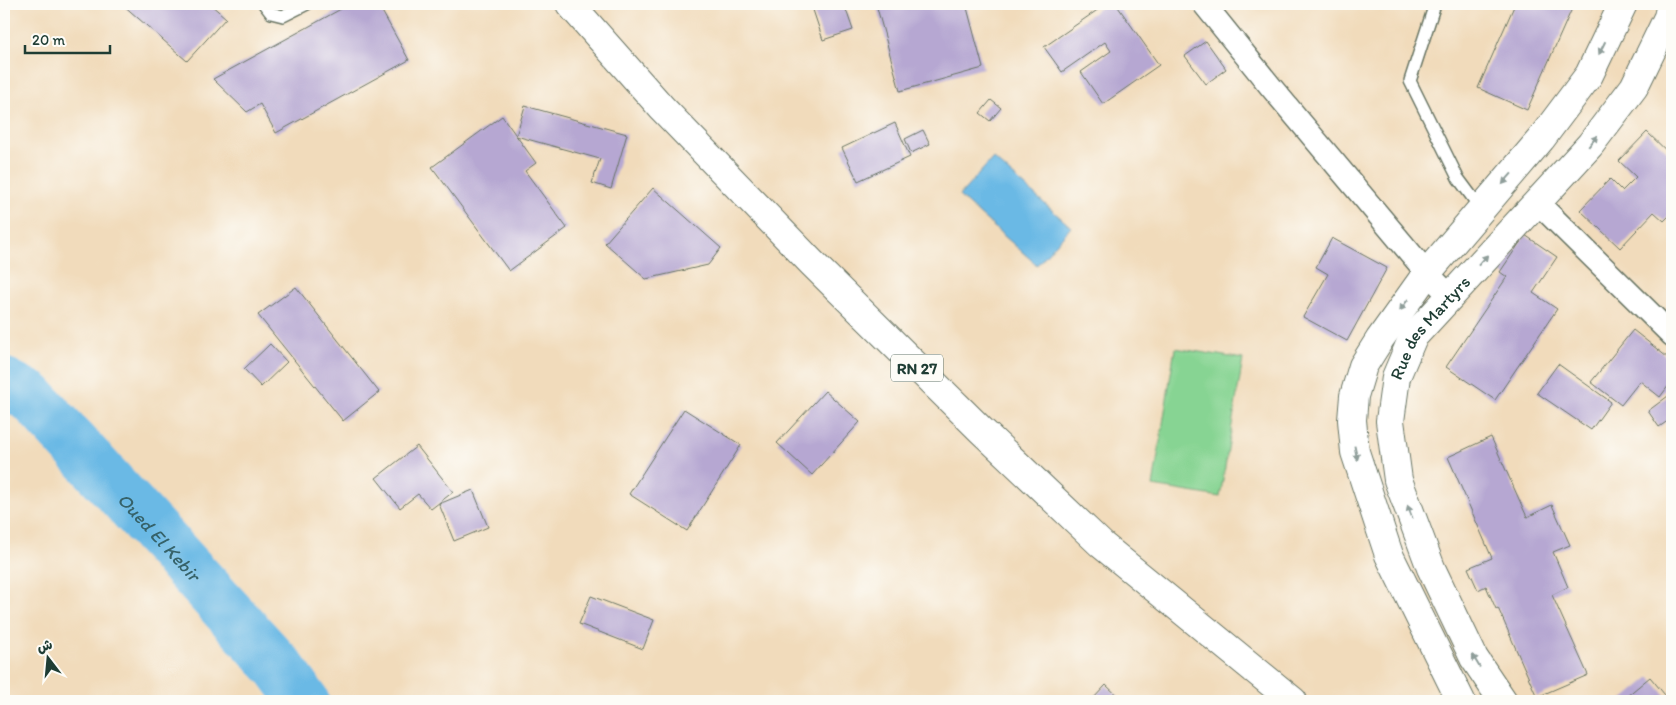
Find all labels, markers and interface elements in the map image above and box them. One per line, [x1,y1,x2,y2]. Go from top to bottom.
scale bar [25,22,110,54]
text: 20 m [32,31,66,49]
one-way arrow [1598,41,1606,55]
one-way arrow [1588,134,1598,148]
one-way arrow [1501,172,1513,184]
one-way arrow [1477,254,1488,267]
street label: Rue des Martyrs [1385,271,1475,383]
one-way arrow [1399,298,1409,312]
road number: RN 27 [891,354,943,382]
one-way arrow [1353,445,1361,461]
water label: Oued El Kebir [113,488,207,587]
one-way arrow [1406,505,1414,519]
north arrow [22,632,72,682]
text: ش [35,636,54,656]
one-way arrow [1471,654,1480,667]

